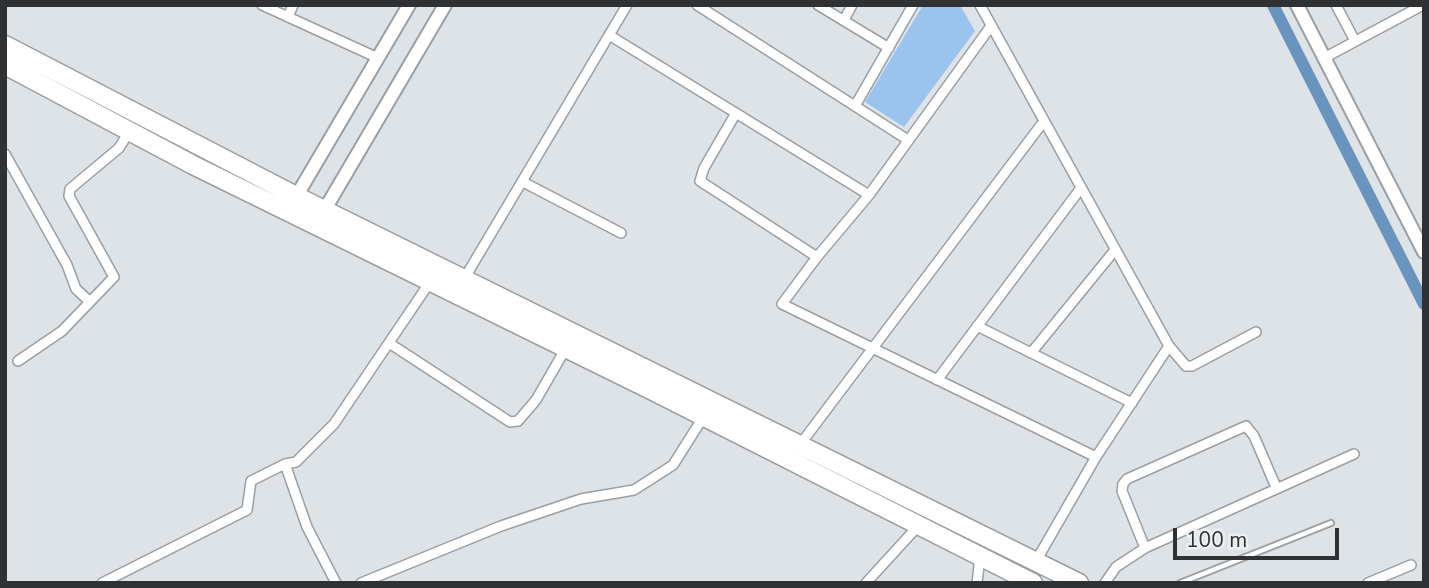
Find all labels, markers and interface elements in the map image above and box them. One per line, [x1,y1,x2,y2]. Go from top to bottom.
scale bar [1177,514,1343,558]
text: 100 m [1186,526,1247,554]

